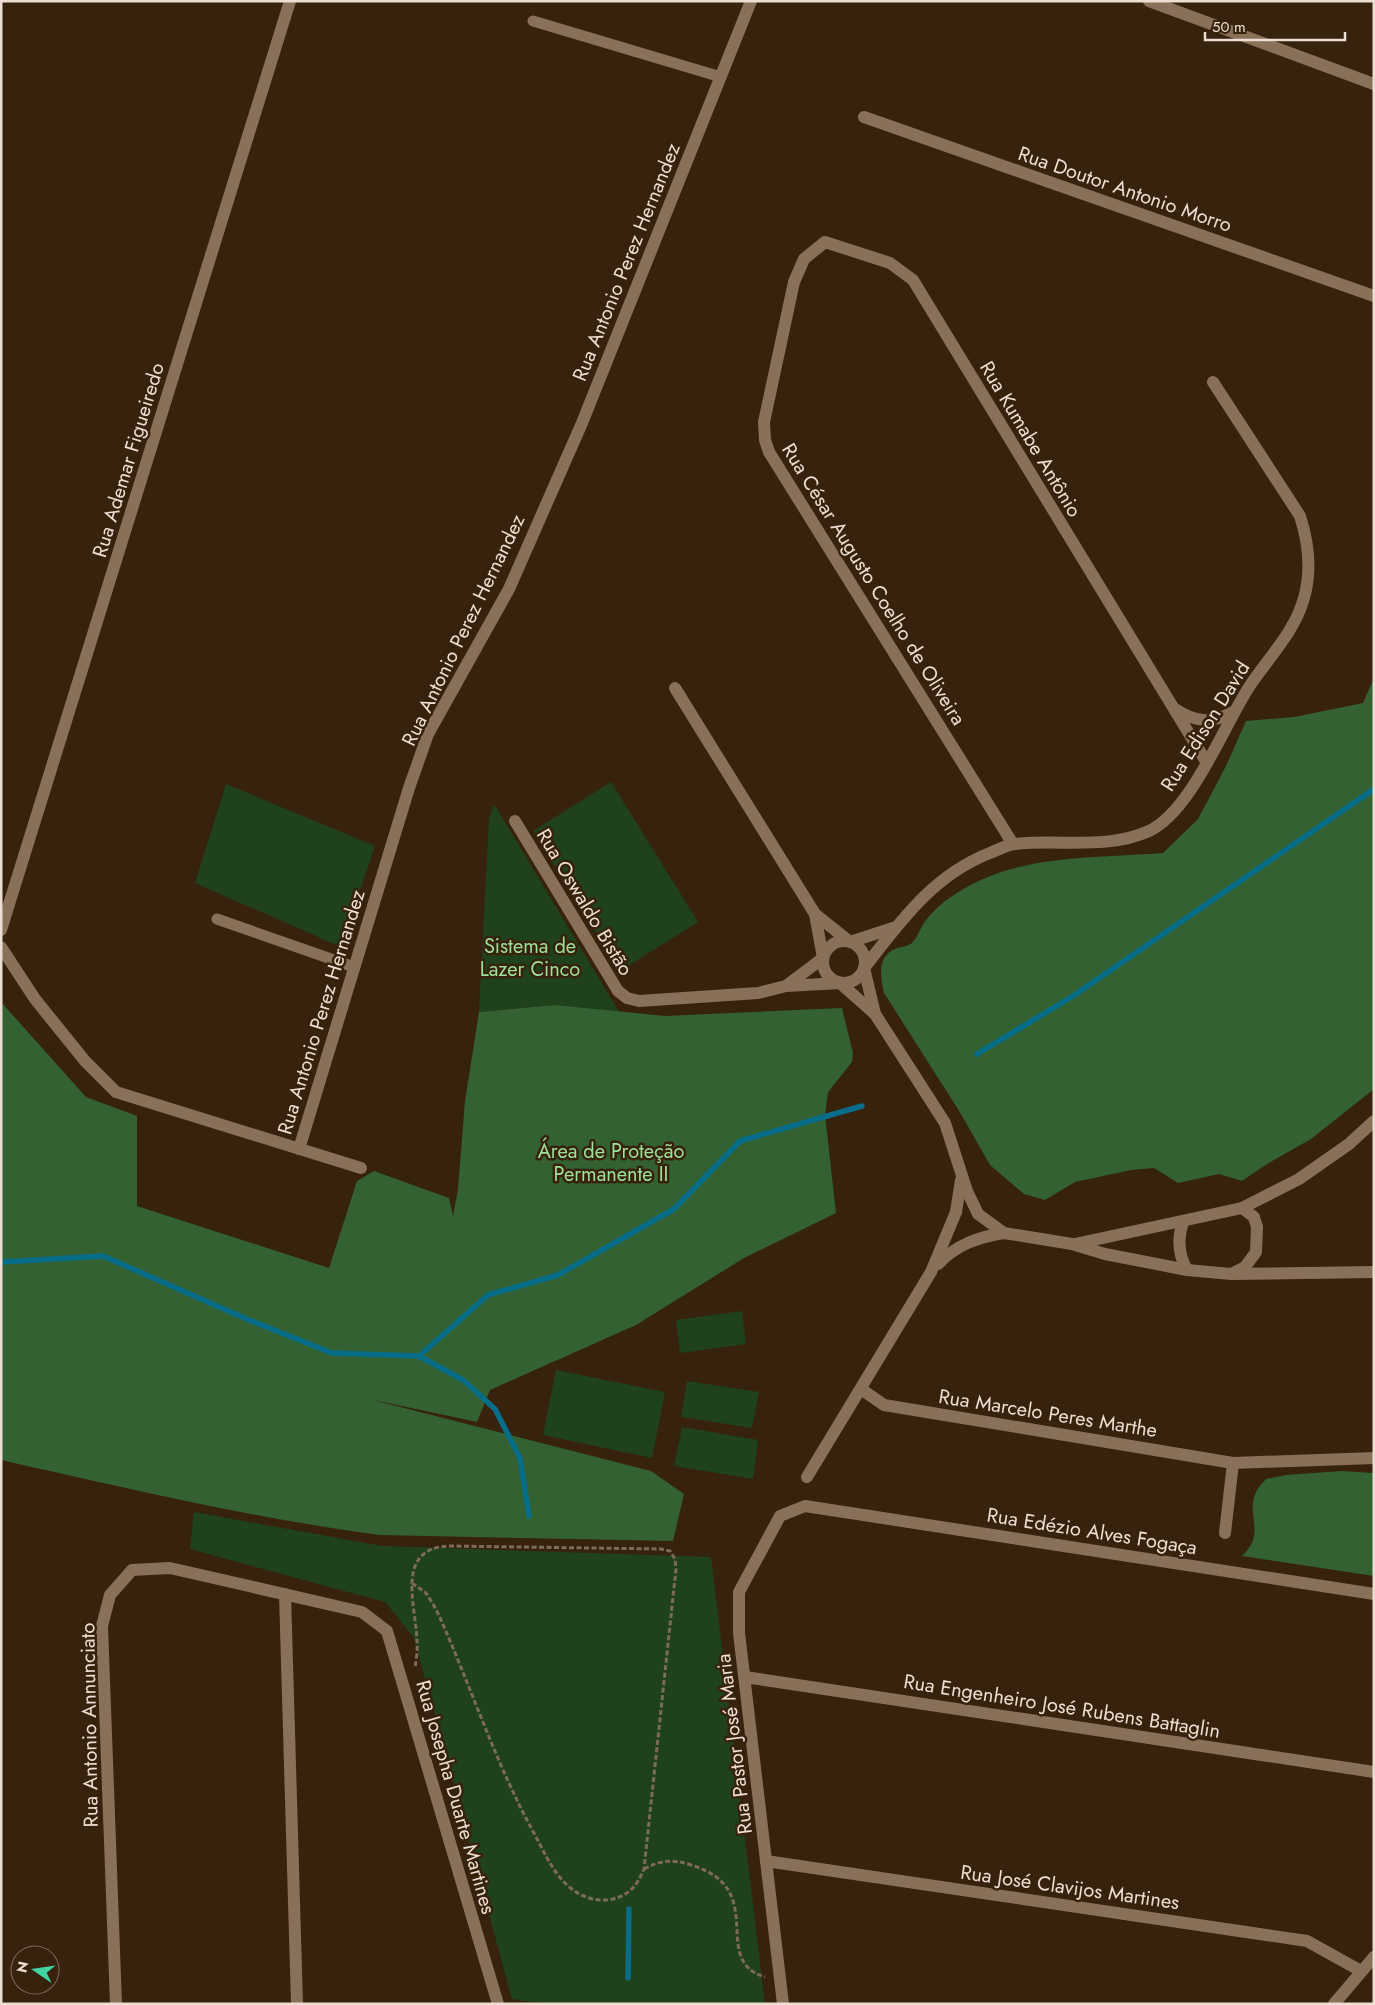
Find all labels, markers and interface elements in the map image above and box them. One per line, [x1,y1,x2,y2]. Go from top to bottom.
scale bar [1205,10,1345,42]
text: 50 m [1212,16,1246,38]
street label: Rua Antonio Perez Hernandez [565,139,688,386]
street label: Rua Doutor Antonio Morro [1014,139,1236,240]
street label: Rua Kumabe Antônio [972,356,1089,523]
street label: Rua Ademar Figueiredo [85,359,172,561]
street label: Rua César Augusto Coelho de Oliveira [774,438,973,731]
street label: Rua Antonio Perez Hernandez [395,510,532,751]
street label: Rua Edison David [1154,655,1257,797]
street label: Rua Oswaldo Bistão [529,823,640,981]
street label: Rua Antonio Perez Hernandez [270,886,373,1138]
park label: Sistema de Lazer Cinco [480,932,580,984]
park label: Área de Proteção Permanente II [538,1137,684,1189]
street label: Rua Marcelo Peres Marthe [937,1382,1159,1445]
street label: Rua Edézio Alves Fogaça [985,1501,1199,1562]
street label: Rua Antonio Annunciato [73,1622,106,1828]
street label: Rua Pastor José Maria [709,1652,760,1836]
street label: Rua Engenheiro José Rubens Battaglin [901,1667,1222,1746]
street label: Rua Josepha Duarte Martines [408,1677,503,1918]
street label: Rua José Clavijos Martines [959,1858,1181,1917]
north arrow [10,1945,60,1995]
text: N [11,1959,33,1975]

